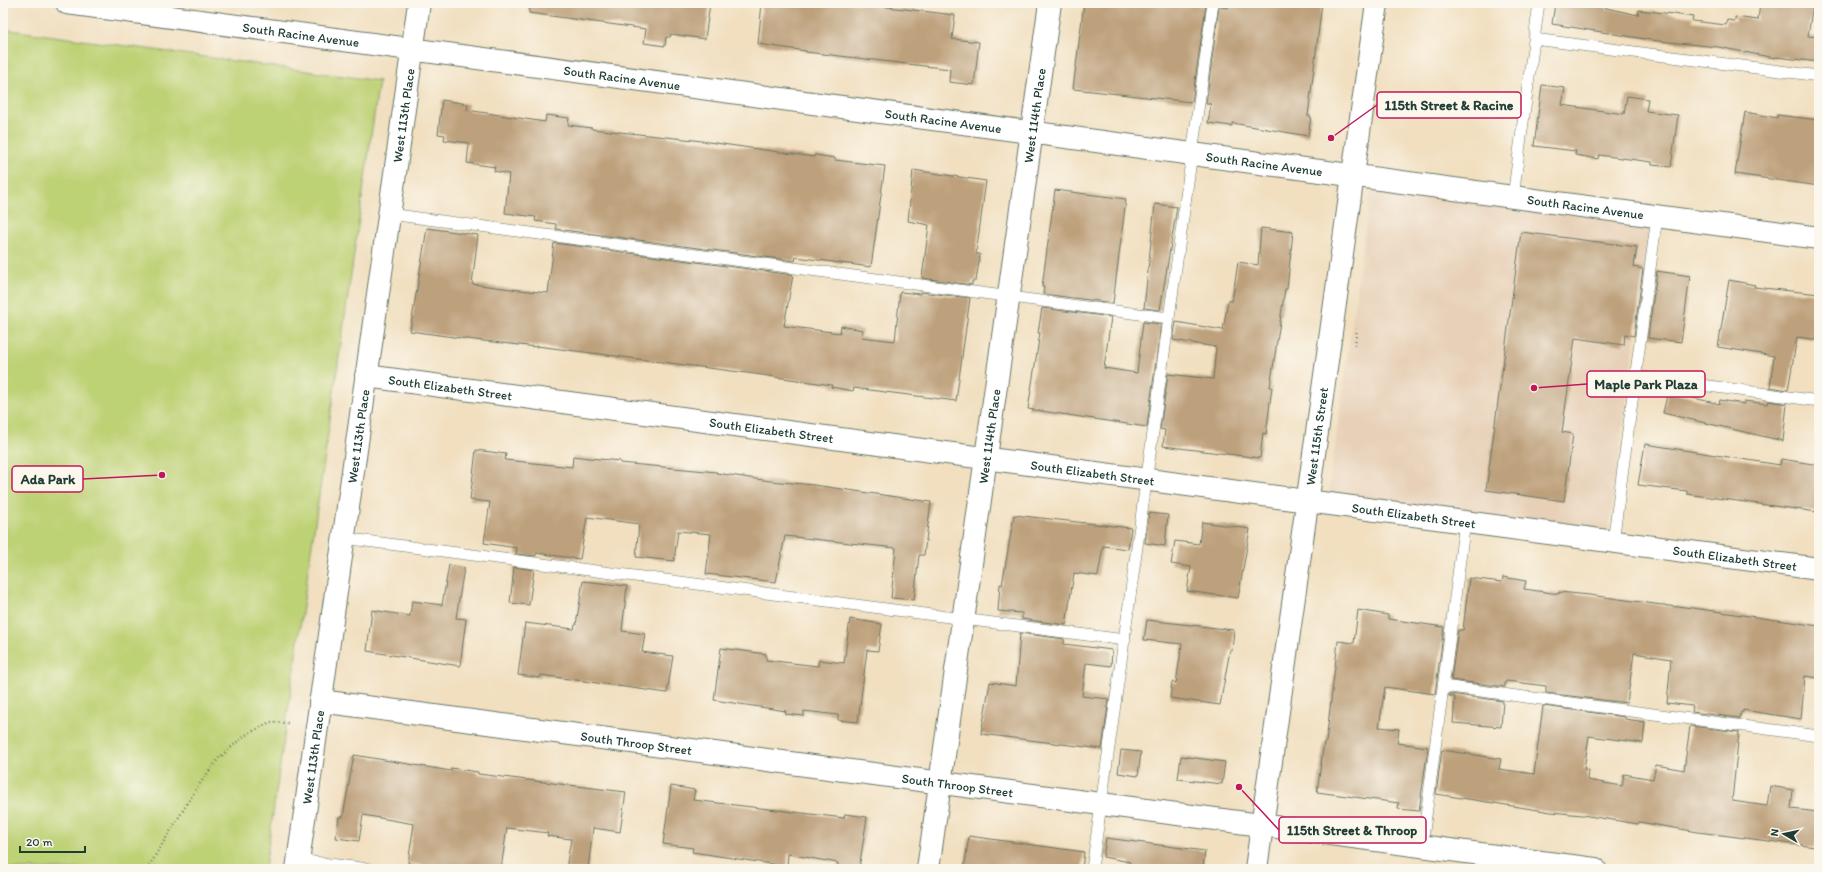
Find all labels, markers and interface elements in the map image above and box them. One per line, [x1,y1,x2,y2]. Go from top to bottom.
street label: South Racine Avenue [242,19,360,50]
street label: South Racine Avenue [563,62,681,93]
street label: West 113th Place [389,67,417,163]
street label: West 114th Place [1020,67,1048,164]
callout: 115th Street & Racine [1377,92,1521,118]
text: 115th Street & Racine [1385,97,1514,114]
street label: South Racine Avenue [884,105,1002,136]
street label: South Racine Avenue [1205,148,1324,179]
street label: South Racine Avenue [1526,191,1645,222]
callout: Maple Park Plaza [1587,371,1705,397]
street label: South Elizabeth Street [387,372,513,403]
text: Maple Park Plaza [1594,376,1698,393]
street label: West 115th Street [1302,386,1331,486]
street label: West 113th Place [344,388,372,484]
street label: West 114th Place [975,388,1003,485]
street label: South Elizabeth Street [708,414,834,446]
street label: South Elizabeth Street [1030,457,1156,488]
callout: Ada Park [12,466,83,492]
text: Ada Park [20,471,76,488]
street label: South Elizabeth Street [1351,500,1477,531]
street label: South Elizabeth Street [1672,542,1798,574]
street label: West 113th Place [299,709,327,805]
street label: South Throop Street [580,728,693,757]
street label: South Throop Street [901,770,1014,800]
north arrow [1764,814,1804,854]
callout: 115th Street & Throop [1279,817,1426,843]
text: 115th Street & Throop [1287,822,1417,839]
scale bar [20,828,85,854]
text: N [1768,828,1782,837]
text: 20 m [26,835,53,849]

